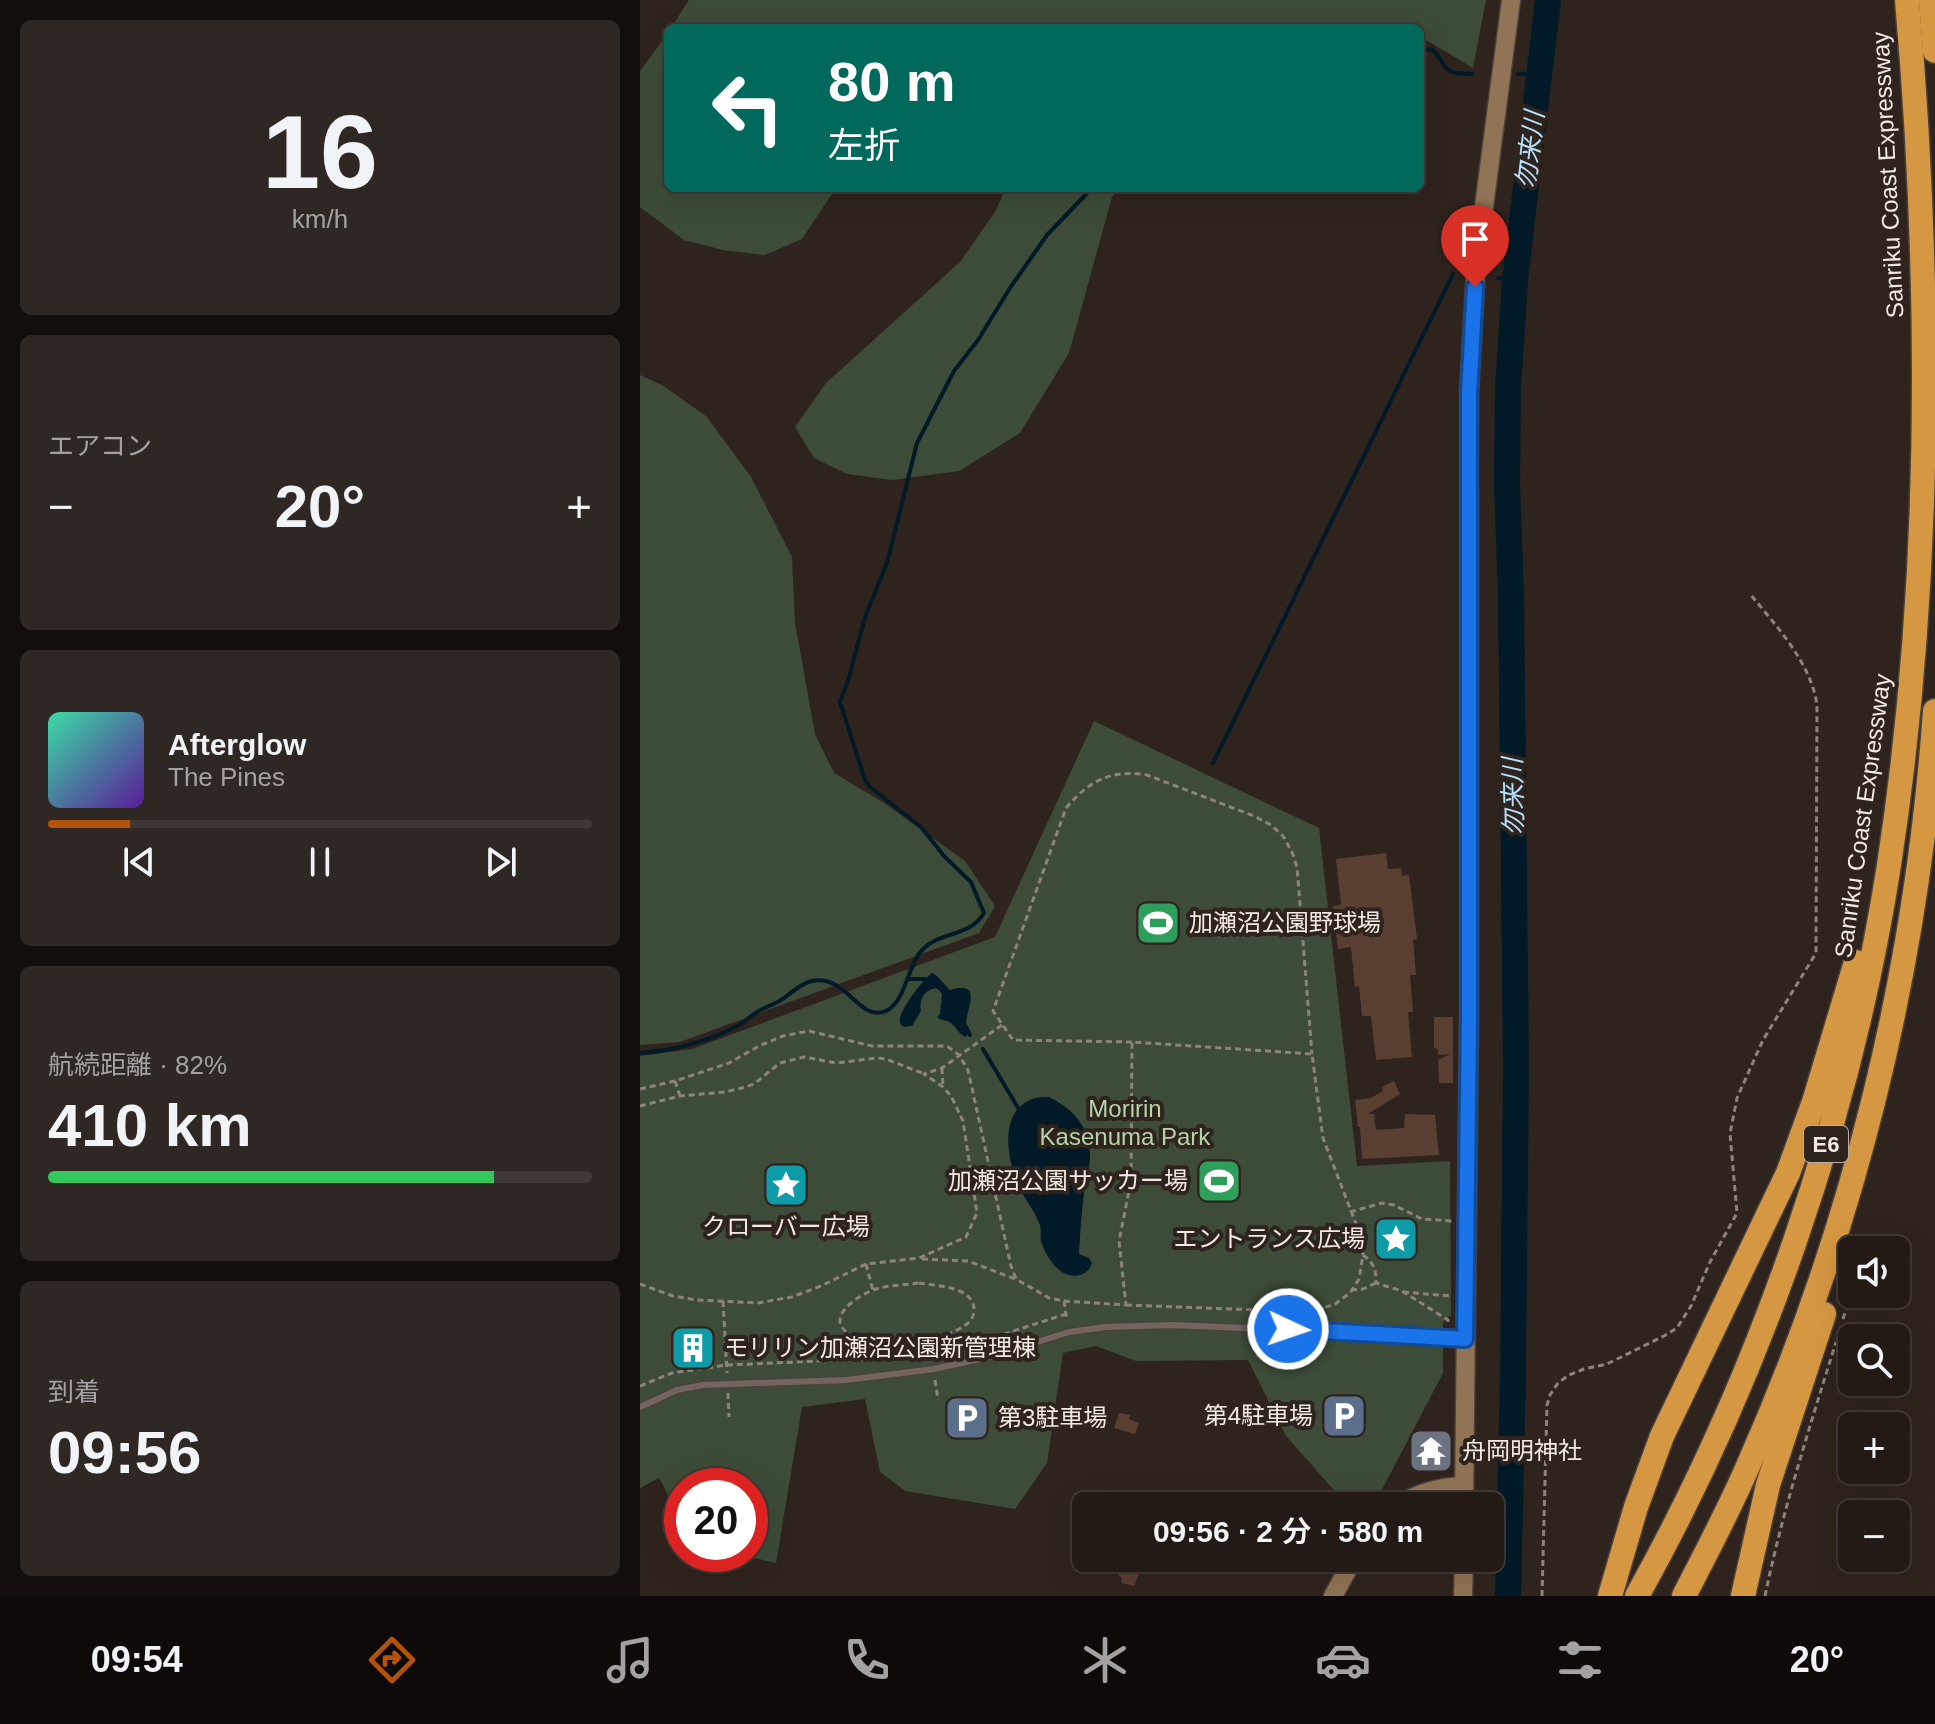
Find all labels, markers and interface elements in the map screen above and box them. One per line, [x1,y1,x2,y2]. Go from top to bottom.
street label: Sanriku Coast Expressway [1867,31,1908,319]
text: 80 m [828,50,956,113]
icon: left [696,56,800,160]
text: 16 [262,94,378,210]
water label: 勿来川 [1510,106,1550,191]
text: 左折 [828,125,900,166]
text: km/h [292,204,348,234]
pin [1441,205,1509,287]
icon: arrive [1453,217,1497,261]
text: エアコン [48,431,152,461]
text: 20° [275,473,365,540]
text: − [48,482,74,531]
text: + [566,482,592,531]
street label: Sanriku Coast Expressway [1829,672,1896,960]
text: Afterglow [168,728,306,761]
water label: 勿来川 [1497,755,1529,836]
text: The Pines [168,762,285,792]
icon: previous [117,840,161,884]
icon: pause [298,840,342,884]
icon: next [479,840,523,884]
sports icon: 加瀬沼公園野球場 [1134,899,1182,947]
place label: 加瀬沼公園野球場 [1189,909,1381,936]
text: 航続距離 · 82% [48,1050,227,1080]
text: 410 km [48,1092,252,1159]
park label: Moririn Kasenuma Park [1040,1095,1211,1150]
road number: E6 [1804,1126,1848,1162]
sports icon: 加瀬沼公園サッカー場 [1195,1157,1243,1205]
place icon: クローバー広場 [762,1161,810,1209]
place label: 加瀬沼公園サッカー場 [948,1167,1188,1194]
place label: クローバー広場 [702,1213,870,1240]
place icon: エントランス広場 [1372,1215,1420,1263]
place label: エントランス広場 [1173,1225,1365,1252]
map controls [1838,1236,1910,1572]
button: sound [1838,1236,1910,1308]
position arrow [1246,1287,1330,1371]
building icon: モリリン加瀬沼公園新管理棟 [669,1324,717,1372]
button: search [1838,1324,1910,1396]
place label: モリリン加瀬沼公園新管理棟 [724,1334,1036,1361]
text: 到着 [48,1377,100,1407]
parking icon: 第4駐車場 [1320,1392,1368,1440]
parking icon: 第3駐車場 [943,1394,991,1442]
place label: 第4駐車場 [1204,1402,1313,1429]
place label: 第3駐車場 [998,1404,1107,1431]
button: + [1838,1412,1910,1484]
text: 09:56 [48,1419,201,1486]
temple icon: 舟岡明神社 [1407,1427,1455,1475]
place label: 舟岡明神社 [1462,1437,1582,1464]
speed limit sign: 20 [664,1468,768,1572]
button: − [1838,1500,1910,1572]
text: 09:56 · 2 分 · 580 m [1153,1515,1423,1548]
icon: directions [364,1632,420,1688]
icon: music [602,1632,658,1688]
icon: phone [839,1632,895,1688]
icon: climate [1077,1632,1133,1688]
icon: car [1315,1632,1371,1688]
icon: filters [1552,1632,1608,1688]
text: 09:54 [91,1639,183,1680]
text: 20° [1790,1639,1844,1680]

